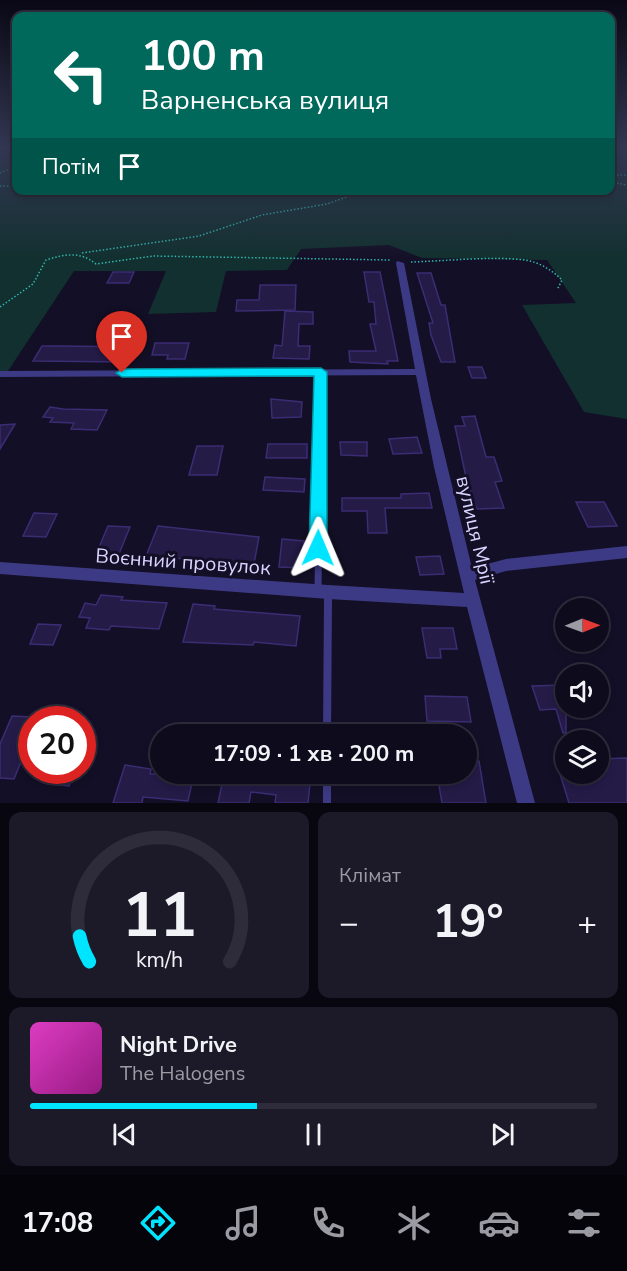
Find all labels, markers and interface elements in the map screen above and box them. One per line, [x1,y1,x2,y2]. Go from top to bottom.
text: 100 m [141,28,265,85]
icon: left [42,36,120,114]
text: Варненська вулиця [141,82,389,119]
icon: arrive [113,150,146,183]
text: Потім [42,152,101,182]
pin [96,311,147,373]
icon: arrive [105,320,138,353]
street label: вулиця Мрії [449,473,501,588]
position arrow [286,516,350,580]
street label: Воєнний провулок [94,542,272,582]
north arrow [555,598,609,652]
map controls [555,598,609,784]
button: sound [555,664,609,718]
speed limit sign: 20 [18,706,96,784]
button: layers [555,730,609,784]
text: 17:09 · 1 хв · 200 m [213,739,414,769]
text: Клімат [339,862,401,889]
text: 11 [122,873,196,958]
text: 19° [432,892,504,953]
text: − [339,901,359,946]
text: + [577,901,597,946]
text: km/h [135,945,183,975]
text: Night Drive [120,1030,237,1060]
text: The Halogens [120,1060,245,1087]
icon: previous [108,1118,141,1151]
icon: pause [297,1118,330,1151]
icon: next [486,1118,519,1151]
icon: directions [137,1202,179,1244]
icon: music [222,1202,264,1244]
icon: phone [307,1202,349,1244]
icon: climate [393,1202,435,1244]
icon: car [478,1202,520,1244]
icon: filters [563,1202,605,1244]
text: 17:08 [22,1205,93,1242]

